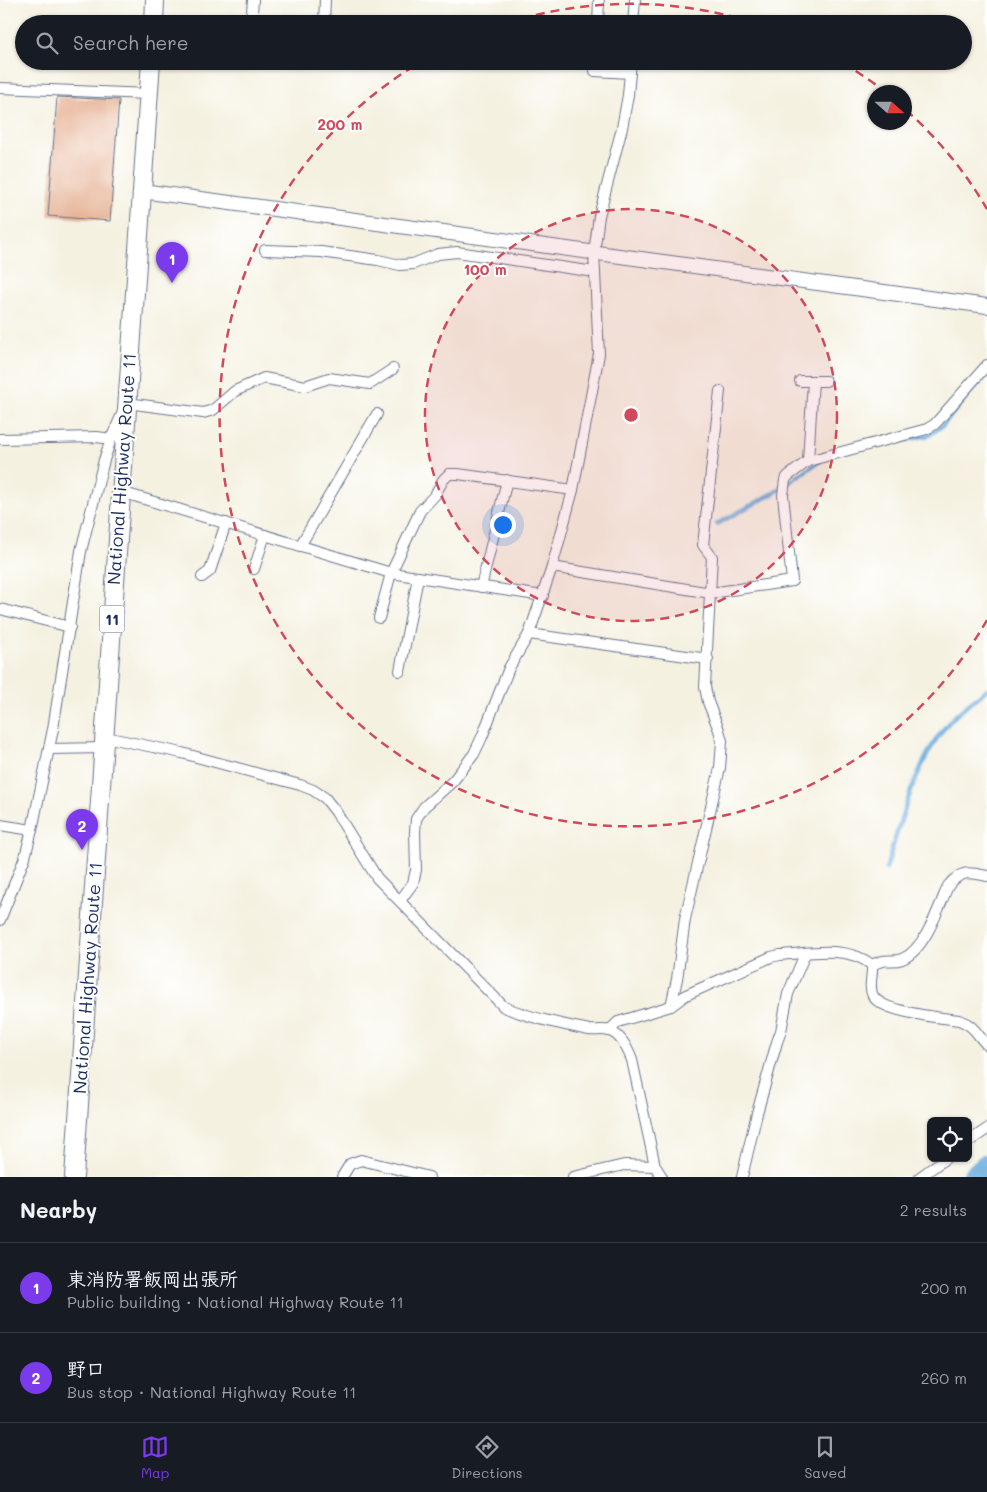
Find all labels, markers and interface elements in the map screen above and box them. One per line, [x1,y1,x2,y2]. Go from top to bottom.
search box [15,15,972,70]
icon: search [33,29,61,57]
text: Search here [73,30,189,55]
north arrow [867,85,912,130]
text: 200 m [318,114,363,134]
pin: 1 [156,242,188,283]
text: 100 m [463,259,507,279]
street label: National Highway Route 11 [101,352,141,586]
centre of rings [622,406,640,424]
your location [490,512,516,538]
road number: 11 [100,606,124,632]
pin: 2 [66,809,98,850]
street label: National Highway Route 11 [67,861,107,1095]
map controls [927,1117,972,1162]
button: locate [927,1117,972,1162]
text: Nearby [20,1196,97,1223]
text: 2 results [900,1199,967,1220]
text: 東消防署飯岡出張所 [67,1266,238,1291]
text: 1 [32,1277,40,1298]
text: 200 m [920,1277,967,1298]
text: Public building · National Highway Route 11 [67,1291,404,1312]
text: 野口 [67,1356,105,1381]
text: 2 [32,1367,40,1388]
text: 260 m [921,1367,967,1388]
text: Bus stop · National Highway Route 11 [67,1381,356,1402]
tab: Map [141,1433,169,1482]
tab: Directions [451,1433,523,1482]
tab: Saved [804,1433,846,1482]

